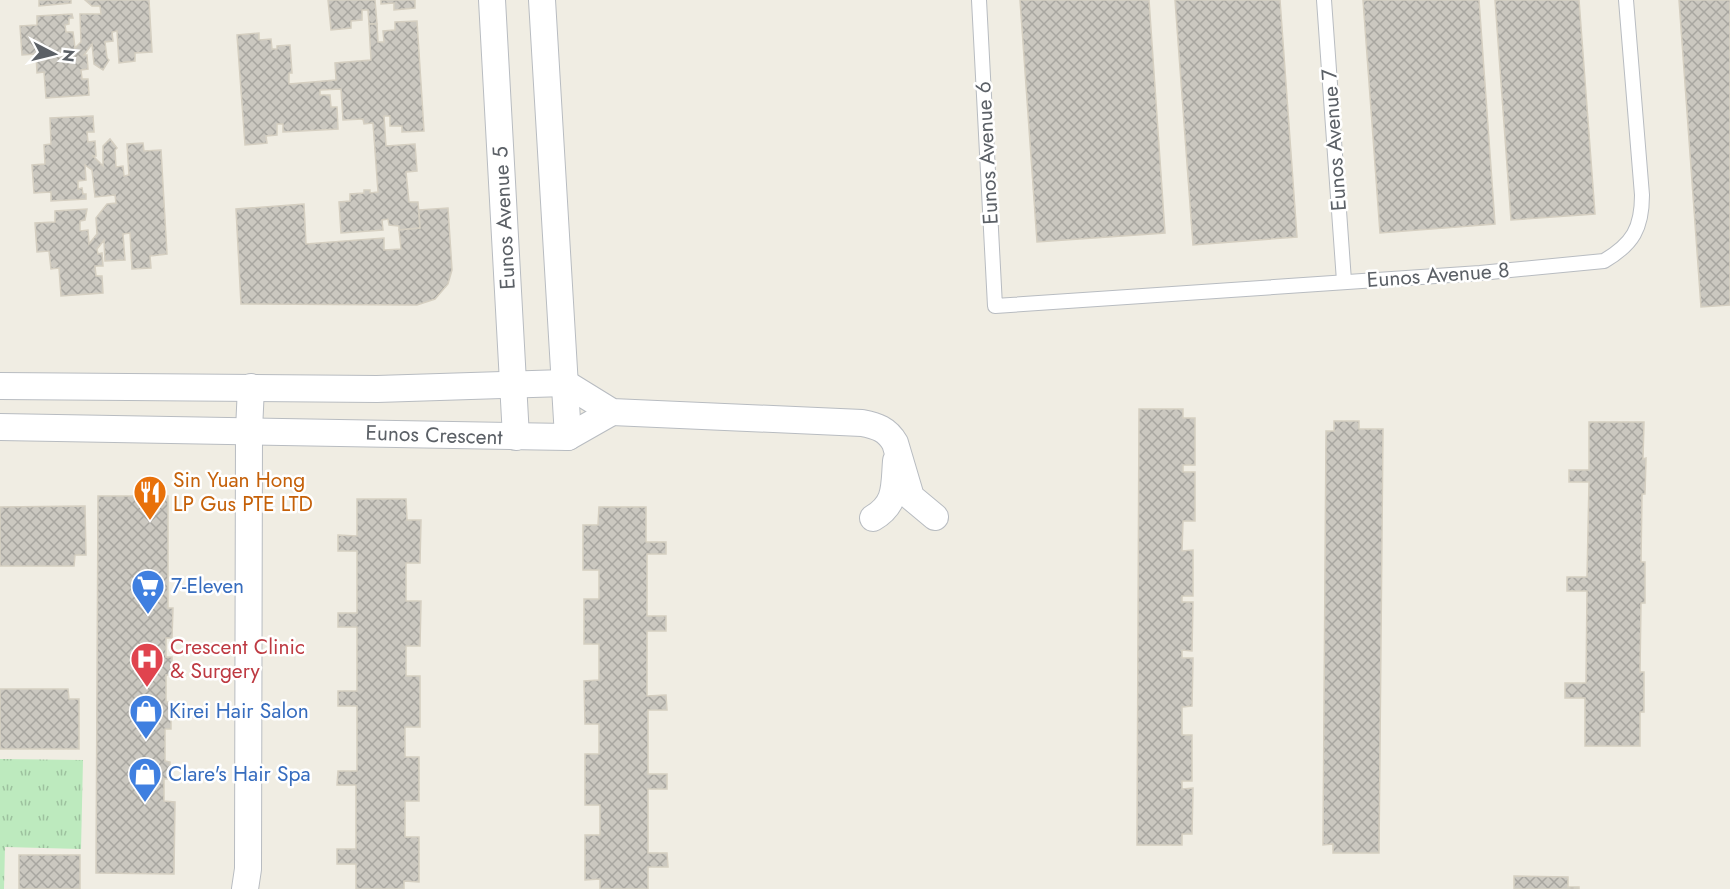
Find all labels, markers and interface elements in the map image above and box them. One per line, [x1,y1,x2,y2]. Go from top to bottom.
north arrow [24,24,84,84]
text: N [56,48,81,63]
street label: Eunos Avenue 7 [1314,68,1354,212]
street label: Eunos Avenue 6 [968,80,1006,226]
street label: Eunos Avenue 5 [485,146,523,290]
street label: Eunos Avenue 8 [1366,255,1510,295]
street label: Eunos Crescent [365,418,503,452]
place label: Sin Yuan Hong LP Gus PTE LTD [173,465,313,519]
restaurant icon: Sin Yuan Hong LP Gus PTE LTD [132,474,168,521]
supermarket icon: 7-Eleven [130,568,166,615]
place label: 7-Eleven [171,571,244,601]
place label: Crescent Clinic & Surgery [170,632,305,686]
hospital icon: Crescent Clinic & Surgery [129,641,165,688]
shop icon: Kirei Hair Salon [128,693,164,740]
place label: Kirei Hair Salon [169,696,309,726]
shop icon: Clare's Hair Spa [127,756,163,803]
place label: Clare's Hair Spa [168,759,311,789]

